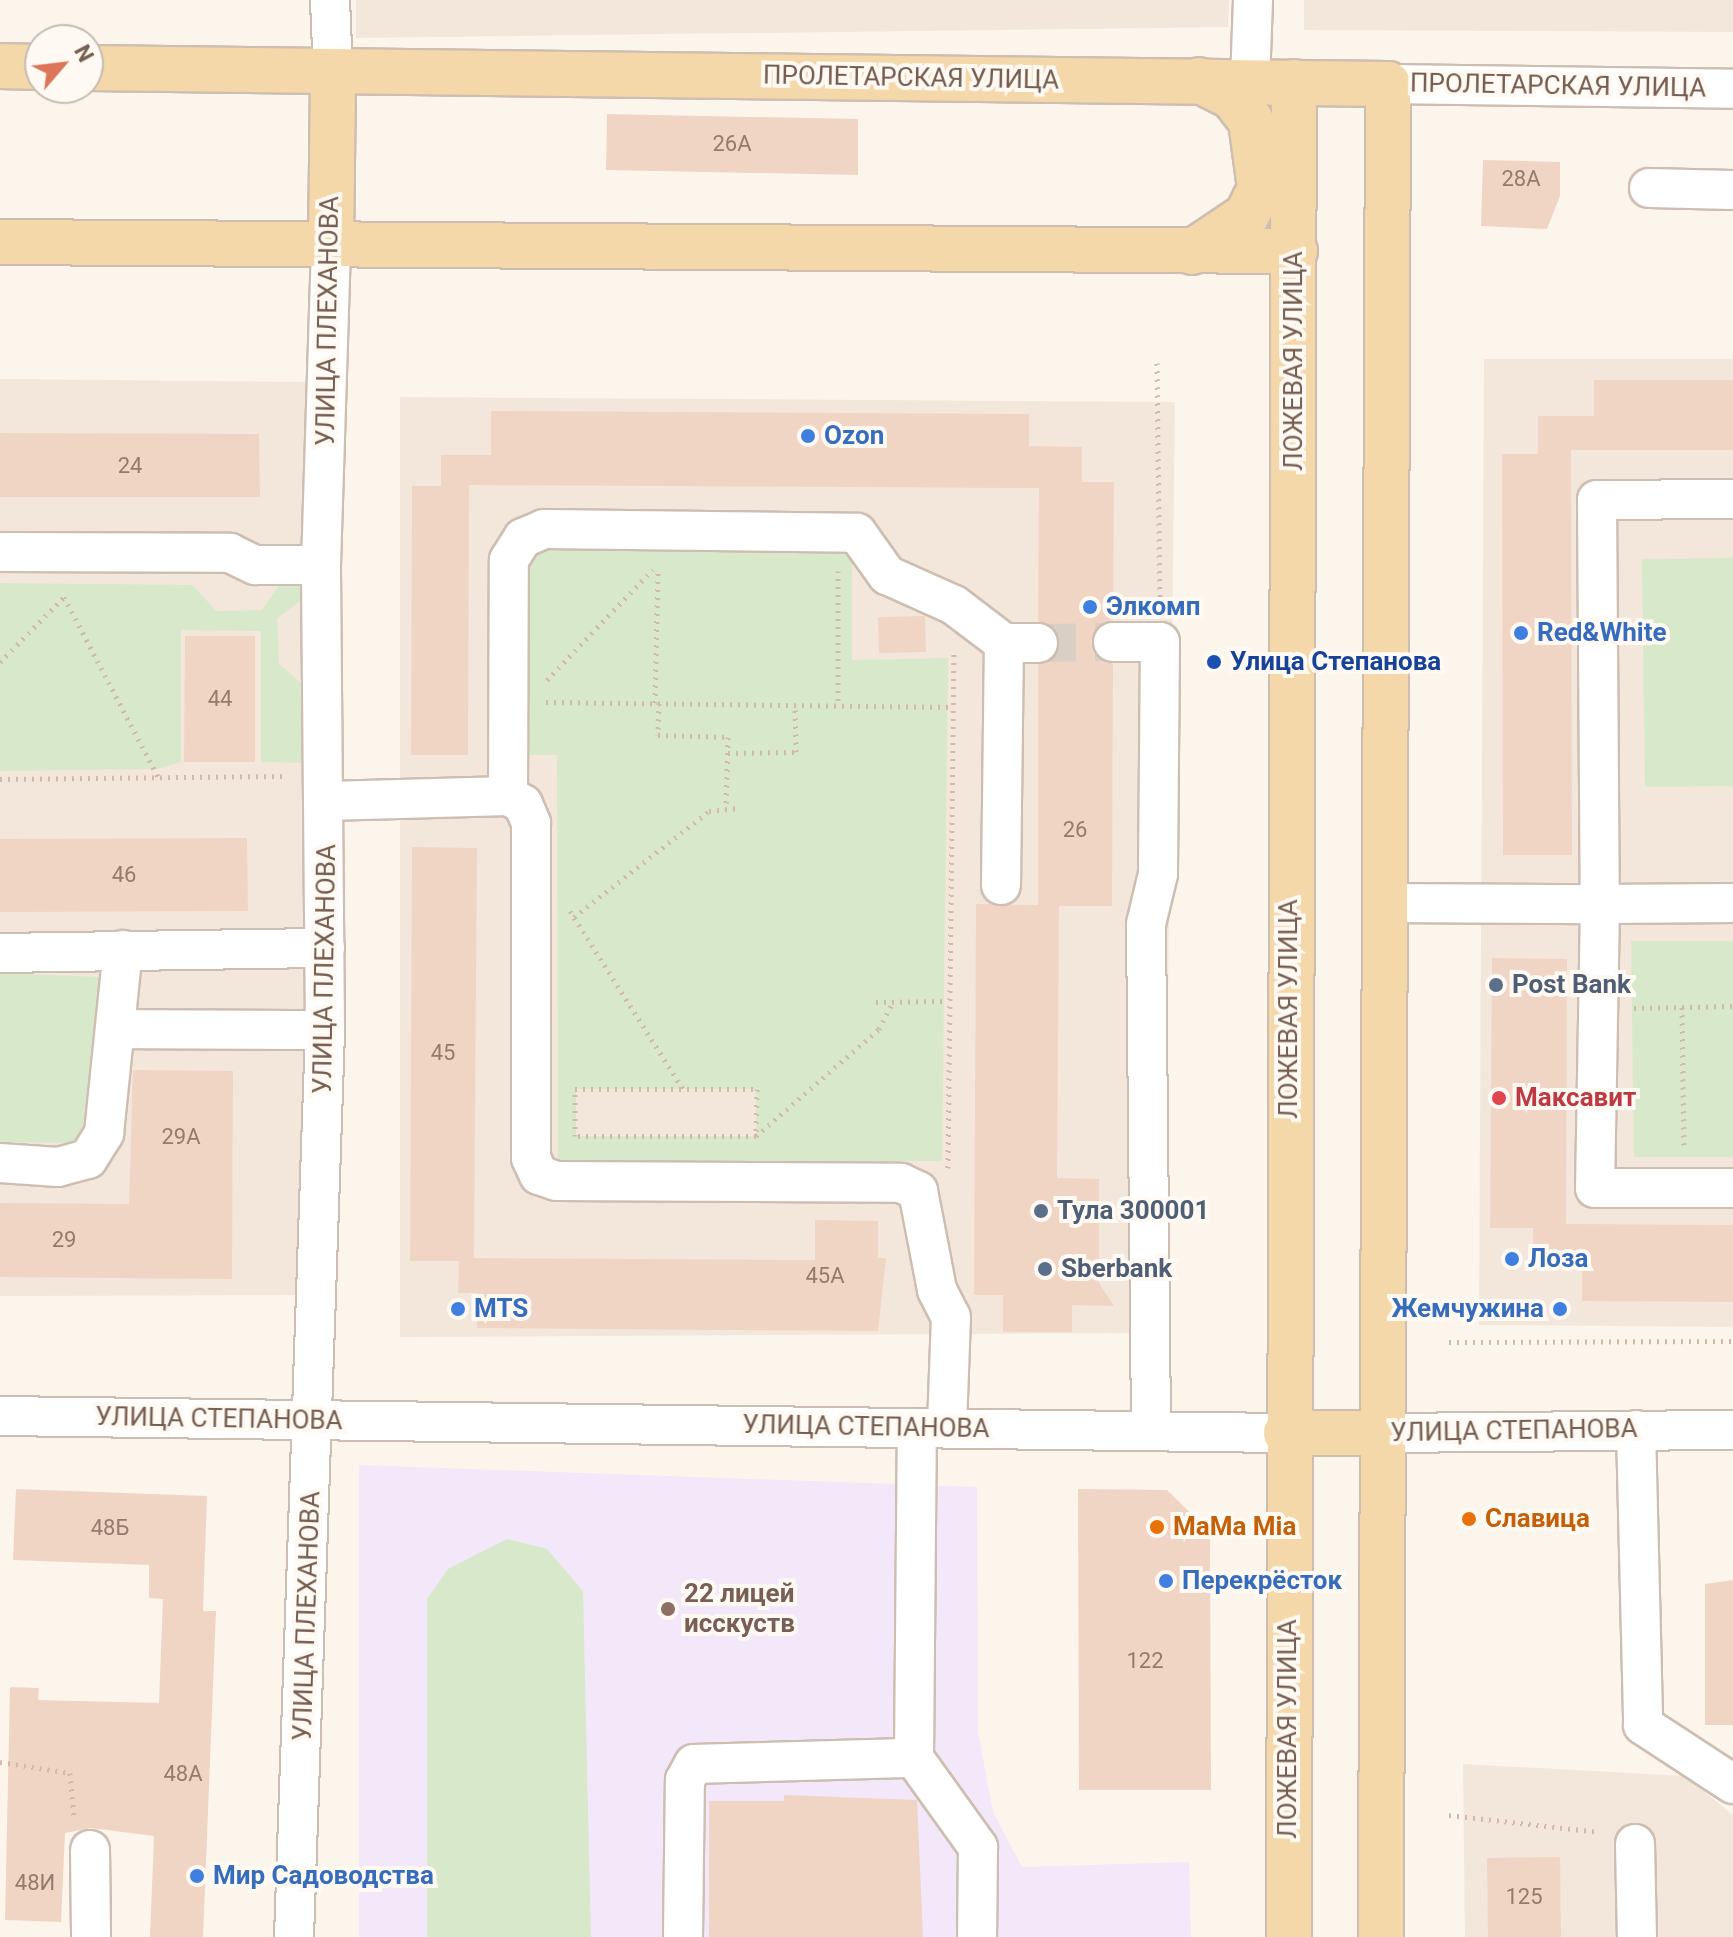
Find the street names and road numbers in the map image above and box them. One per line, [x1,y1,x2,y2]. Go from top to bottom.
street label: ПРОЛЕТАРСКАЯ УЛИЦА [763,60,1059,96]
street label: ПРОЛЕТАРСКАЯ УЛИЦА [1410,68,1706,104]
street label: УЛИЦА ПЛЕХАНОВА [310,196,346,446]
street label: ЛОЖЕВАЯ УЛИЦА [1278,251,1310,471]
street label: УЛИЦА ПЛЕХАНОВА [307,844,343,1094]
street label: ЛОЖЕВАЯ УЛИЦА [1273,899,1305,1119]
street label: УЛИЦА СТЕПАНОВА [95,1401,343,1437]
street label: УЛИЦА СТЕПАНОВА [742,1409,990,1445]
street label: УЛИЦА СТЕПАНОВА [1390,1413,1638,1449]
street label: УЛИЦА ПЛЕХАНОВА [287,1491,327,1741]
street label: ЛОЖЕВАЯ УЛИЦА [1272,1619,1304,1839]

